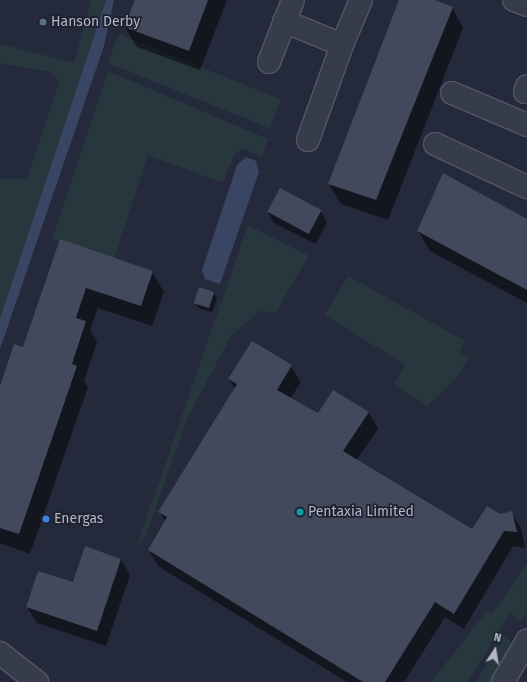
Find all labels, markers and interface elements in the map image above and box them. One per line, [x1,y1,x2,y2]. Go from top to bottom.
place label: Hanson Derby [51,14,140,30]
marker: Hanson Derby [38,17,48,27]
place label: Pentaxia Limited [308,504,414,520]
marker: Pentaxia Limited [295,507,305,517]
place label: Energas [54,511,103,527]
marker: Energas [41,514,51,524]
north arrow [475,630,515,670]
text: N [493,631,503,645]

